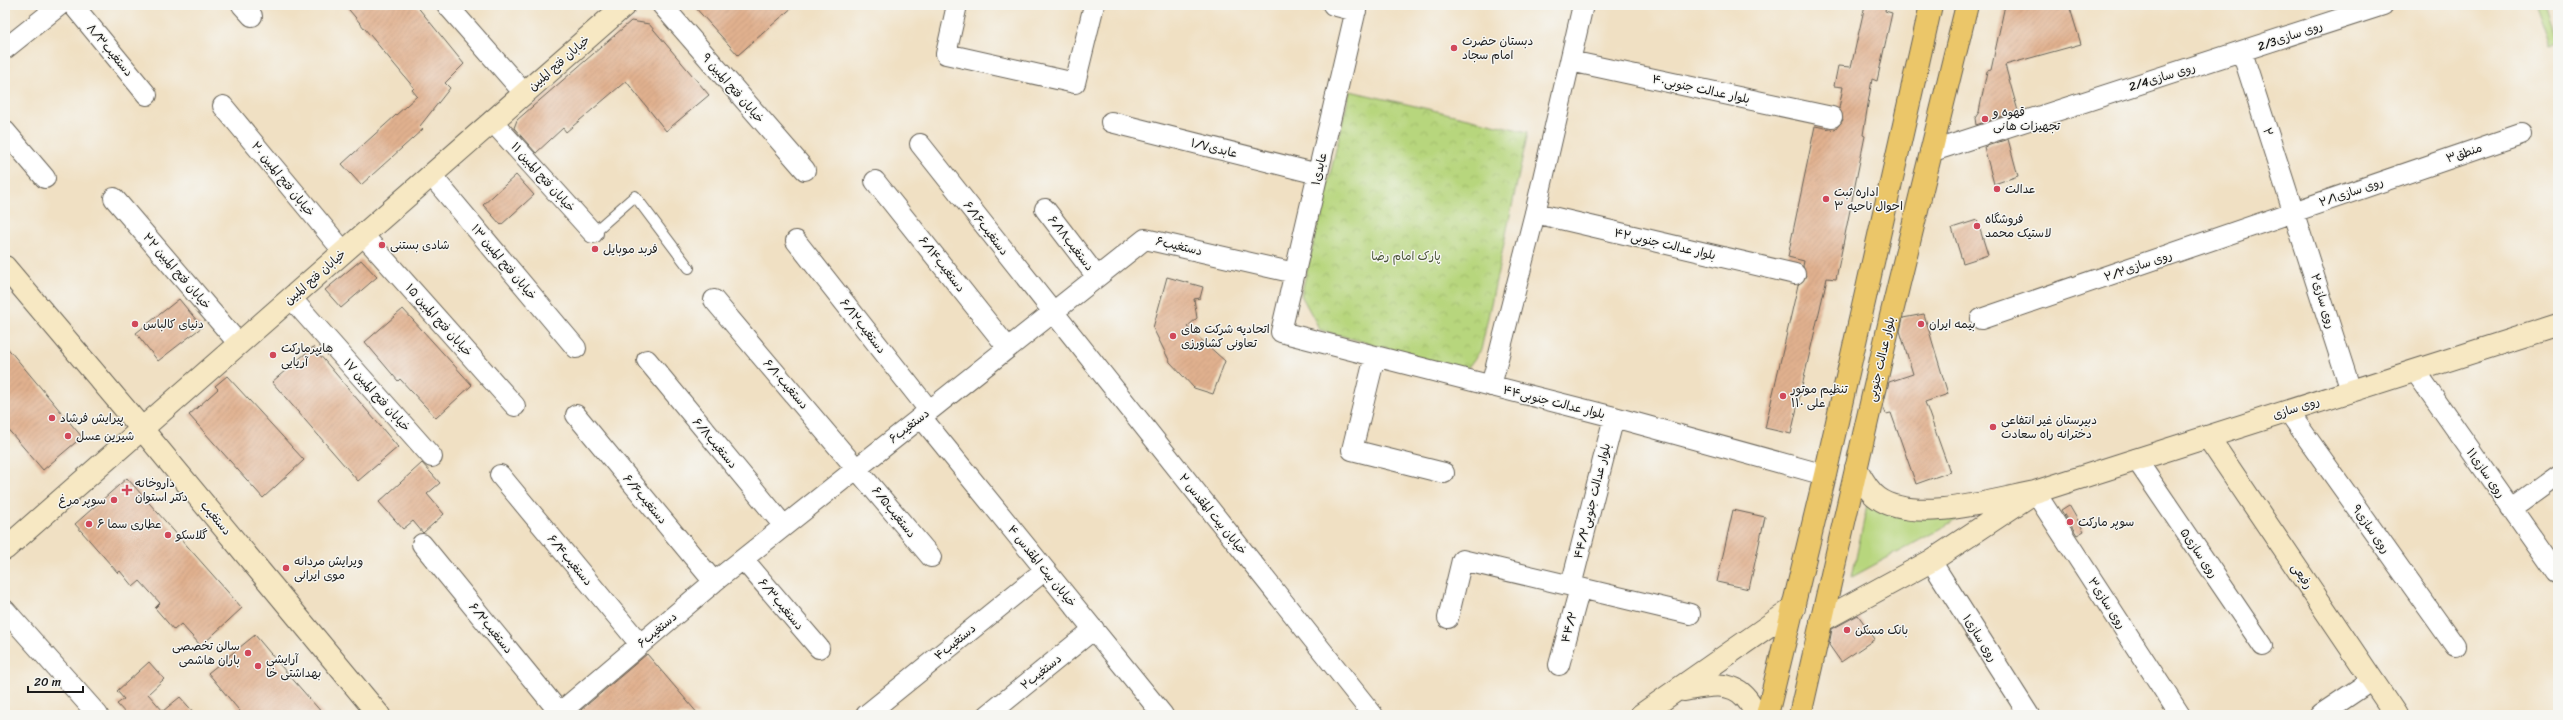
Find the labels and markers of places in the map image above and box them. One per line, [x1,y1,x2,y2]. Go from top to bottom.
place label: دبستان حضرت امام سجاد [1462,30,1533,66]
marker: دبستان حضرت امام سجاد [1449,43,1459,53]
place label: قهوه و تجهیزات هانی [1992,101,2061,137]
marker: قهوه و تجهیزات هانی [1980,114,1990,124]
place label: عدالت [2005,178,2036,200]
place label: اداره ثبت احوال ناحیه ۳ [1834,181,1903,217]
marker: عدالت [1992,184,2002,194]
marker: اداره ثبت احوال ناحیه ۳ [1821,194,1831,204]
place label: فروشگاه لاستیک محمد [1985,208,2051,244]
marker: فروشگاه لاستیک محمد [1972,221,1982,231]
place label: شادی بستنی [390,234,450,256]
place label: فربد موبایل [603,238,658,260]
marker: شادی بستنی [377,240,387,250]
marker: فربد موبایل [590,244,600,254]
place label: دنیای کالباس [143,313,204,335]
place label: بیمه ایران [1929,313,1975,335]
place label: اتحادیه شرکت های تعاونی کشاورزی [1181,318,1270,354]
marker: دنیای کالباس [130,319,140,329]
marker: بیمه ایران [1916,319,1926,329]
marker: اتحادیه شرکت های تعاونی کشاورزی [1168,331,1178,341]
place label: هایپرمارکت آریایی [281,337,334,373]
marker: هایپرمارکت آریایی [268,350,278,360]
place label: تنظیم موتور علی ۱۱۰ [1790,378,1848,414]
marker: تنظیم موتور علی ۱۱۰ [1778,391,1788,401]
place label: پیرایش فرشاد [60,407,124,429]
place label: دبیرستان غیر انتفاعی دخترانه راه سعادت [2001,409,2097,445]
marker: پیرایش فرشاد [47,413,57,423]
marker: دبیرستان غیر انتفاعی دخترانه راه سعادت [1988,422,1998,432]
place label: شیرین عسل [76,425,134,447]
marker: شیرین عسل [63,431,73,441]
place label: داروخانه دکتر استوان [135,472,188,508]
marker: داروخانه دکتر استوان [122,485,132,495]
place label: سوپر مرغ [59,489,106,511]
marker: سوپر مرغ [109,495,119,505]
place label: سوپر مارکت [2078,511,2134,533]
place label: عطاری سما ۶ [97,513,162,535]
marker: سوپر مارکت [2065,517,2075,527]
marker: عطاری سما ۶ [84,519,94,529]
place label: گلاسکو [175,524,208,546]
marker: گلاسکو [163,530,173,540]
place label: ویرایش مردانه موی ایرانی [294,550,363,586]
marker: ویرایش مردانه موی ایرانی [281,563,291,573]
place label: بانک مسکن [1855,619,1908,641]
marker: بانک مسکن [1842,625,1852,635]
place label: سالن تخصصی باران هاشمی [172,635,240,671]
marker: سالن تخصصی باران هاشمی [243,648,253,658]
place label: آرایشی بهداشتی خا [266,648,321,684]
marker: آرایشی بهداشتی خا [253,661,263,671]

